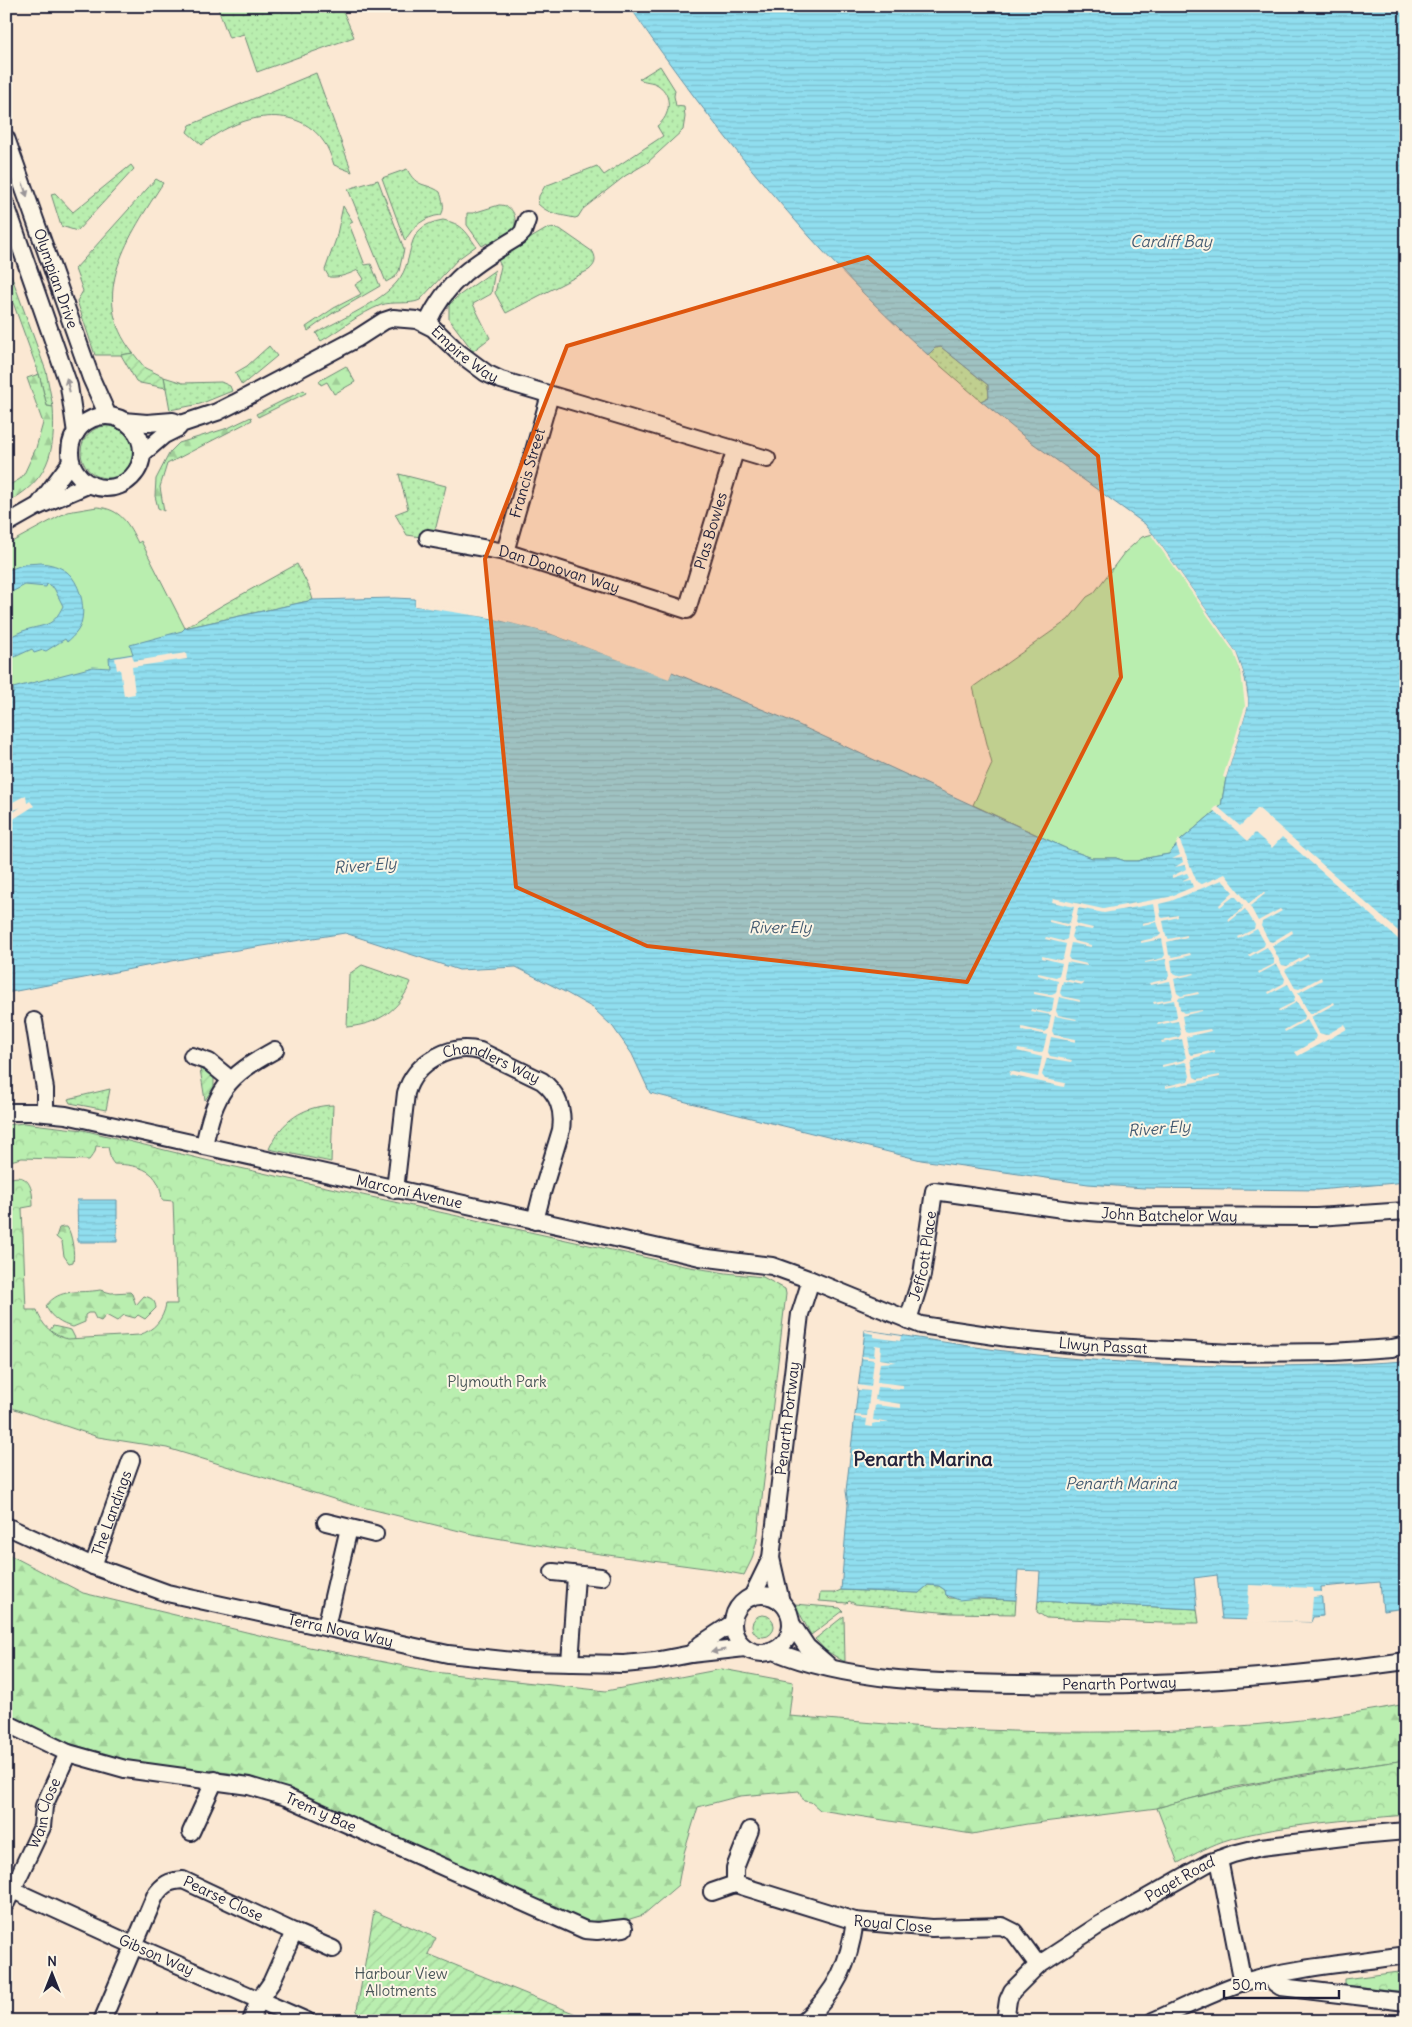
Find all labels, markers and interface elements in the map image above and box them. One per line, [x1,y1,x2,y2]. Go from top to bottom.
one-way arrow [21,183,29,198]
street label: Olympian Drive [30,226,83,331]
water label: Cardiff Bay [1130,231,1214,251]
street label: Empire Way [427,321,502,386]
one-way arrow [64,377,72,392]
street label: Francis Street [505,426,549,520]
street label: Plas Bowles [690,490,731,572]
street label: Dan Donovan Way [497,541,622,597]
water label: River Ely [333,853,399,877]
water label: River Ely [749,917,813,937]
street label: Chandlers Way [440,1039,543,1088]
water label: River Ely [1127,1116,1193,1140]
street label: Marconi Avenue [354,1170,465,1213]
street label: John Batchelor Way [1101,1203,1238,1226]
street label: Jeffcott Place [905,1210,940,1303]
street label: Llwyn Passat [1058,1333,1148,1358]
street label: Penarth Portway [771,1360,803,1476]
park label: Plymouth Park [447,1372,547,1391]
district label: Penarth Marina [853,1446,993,1471]
street label: The Landings [87,1468,136,1558]
water label: Penarth Marina [1065,1473,1178,1493]
street label: Terra Nova Way [286,1609,395,1651]
one-way arrow [710,1647,725,1655]
street label: Penarth Portway [1062,1672,1177,1694]
street label: Wain Close [23,1775,64,1852]
street label: Trem y Bae [283,1788,360,1836]
street label: Paget Road [1141,1851,1217,1906]
street label: Pearse Close [180,1871,267,1925]
street label: Royal Close [853,1911,933,1937]
street label: Gibson Way [116,1930,197,1979]
north arrow [28,1950,78,2000]
text: N [47,1952,57,1970]
park label: Harbour View Allotments [354,1964,448,2000]
scale bar [1224,1967,1340,1999]
text: 50 m [1232,1975,1267,1994]

